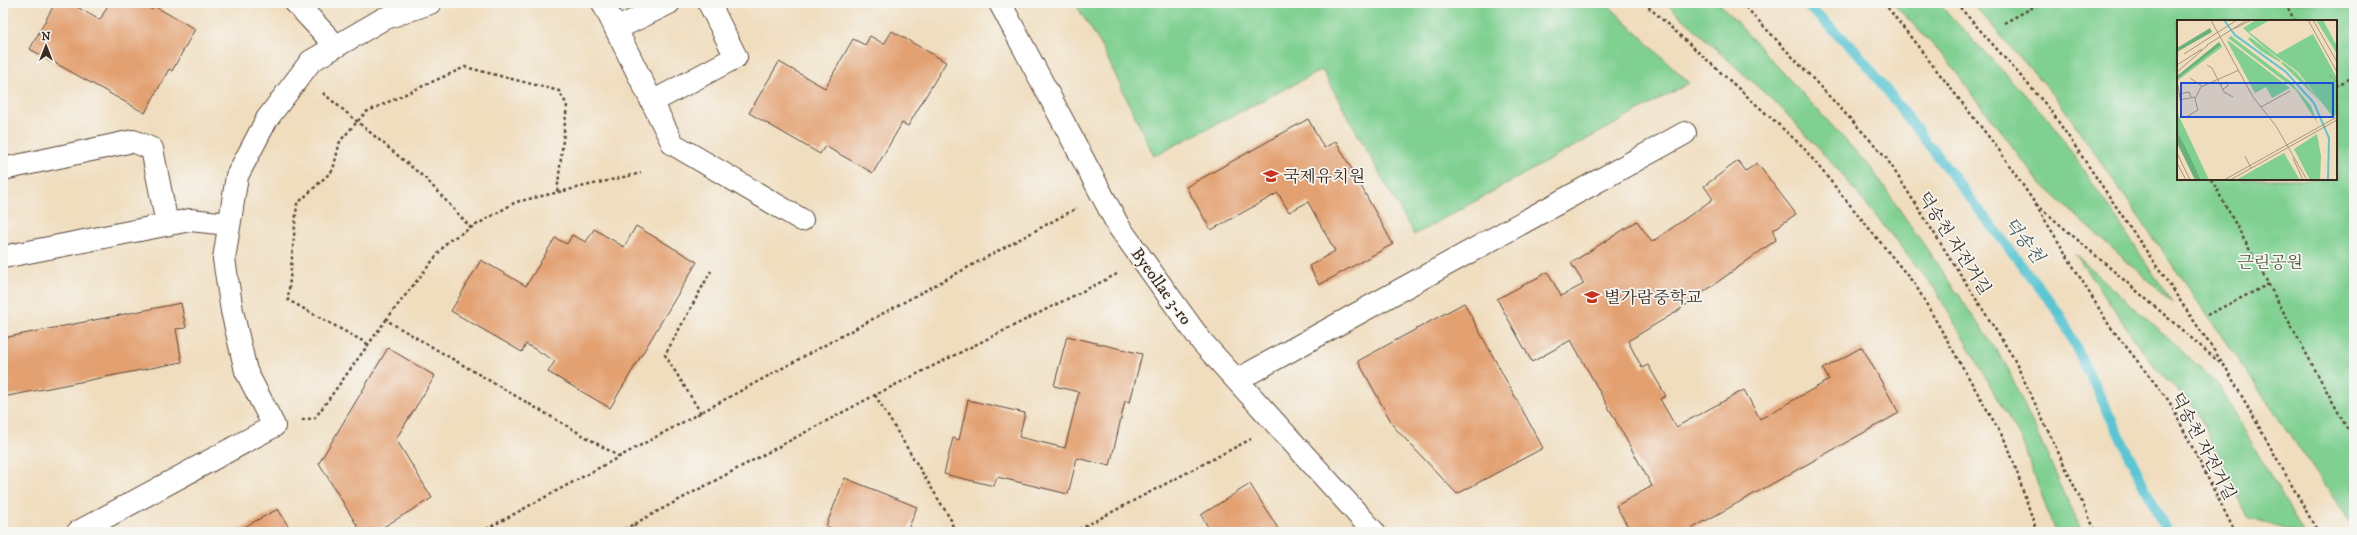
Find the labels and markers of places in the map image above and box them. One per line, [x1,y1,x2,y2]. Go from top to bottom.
place label: 국제유치원 [1283,166,1365,188]
school or university icon: 국제유치원 [1262,167,1280,185]
place label: 별가람중학교 [1604,287,1703,309]
school or university icon: 별가람중학교 [1583,288,1601,306]

